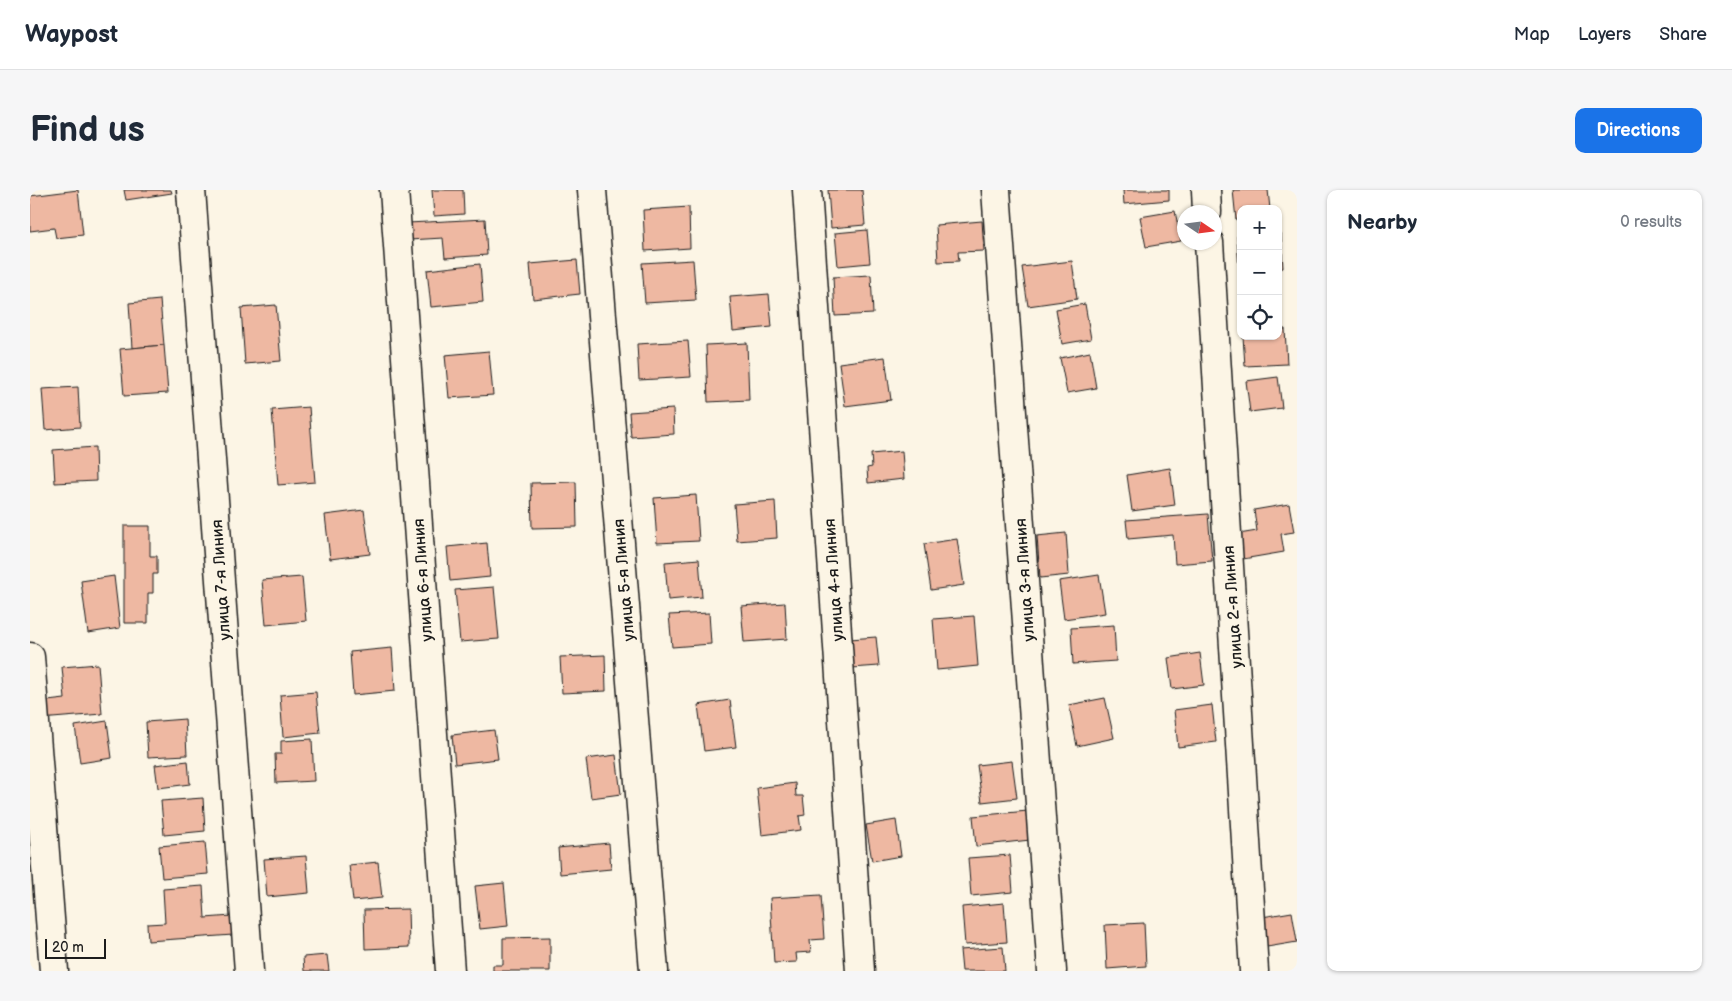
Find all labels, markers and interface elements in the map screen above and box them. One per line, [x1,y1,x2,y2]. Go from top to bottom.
text: Waypost [25,20,118,49]
text: Map [1514,24,1550,45]
text: Layers [1578,24,1631,45]
text: Share [1659,24,1707,45]
button: Directions [1575,108,1702,153]
text: Find us [30,109,145,152]
north arrow [1177,205,1222,250]
map controls [1237,205,1282,340]
button: + [1237,205,1282,250]
text: Nearby [1347,210,1417,235]
text: 0 results [1620,213,1682,232]
button: − [1237,250,1282,295]
button: locate [1237,295,1282,340]
street label: улица 6-я Линия [410,518,437,642]
street label: улица 5-я Линия [610,518,639,642]
street label: улица 4-я Линия [821,518,848,642]
street label: улица 3-я Линия [1012,518,1039,642]
street label: улица 7-я Линия [208,519,235,641]
street label: улица 2-я Линия [1220,545,1247,669]
scale bar [45,936,106,959]
text: 20 m [52,939,84,956]

